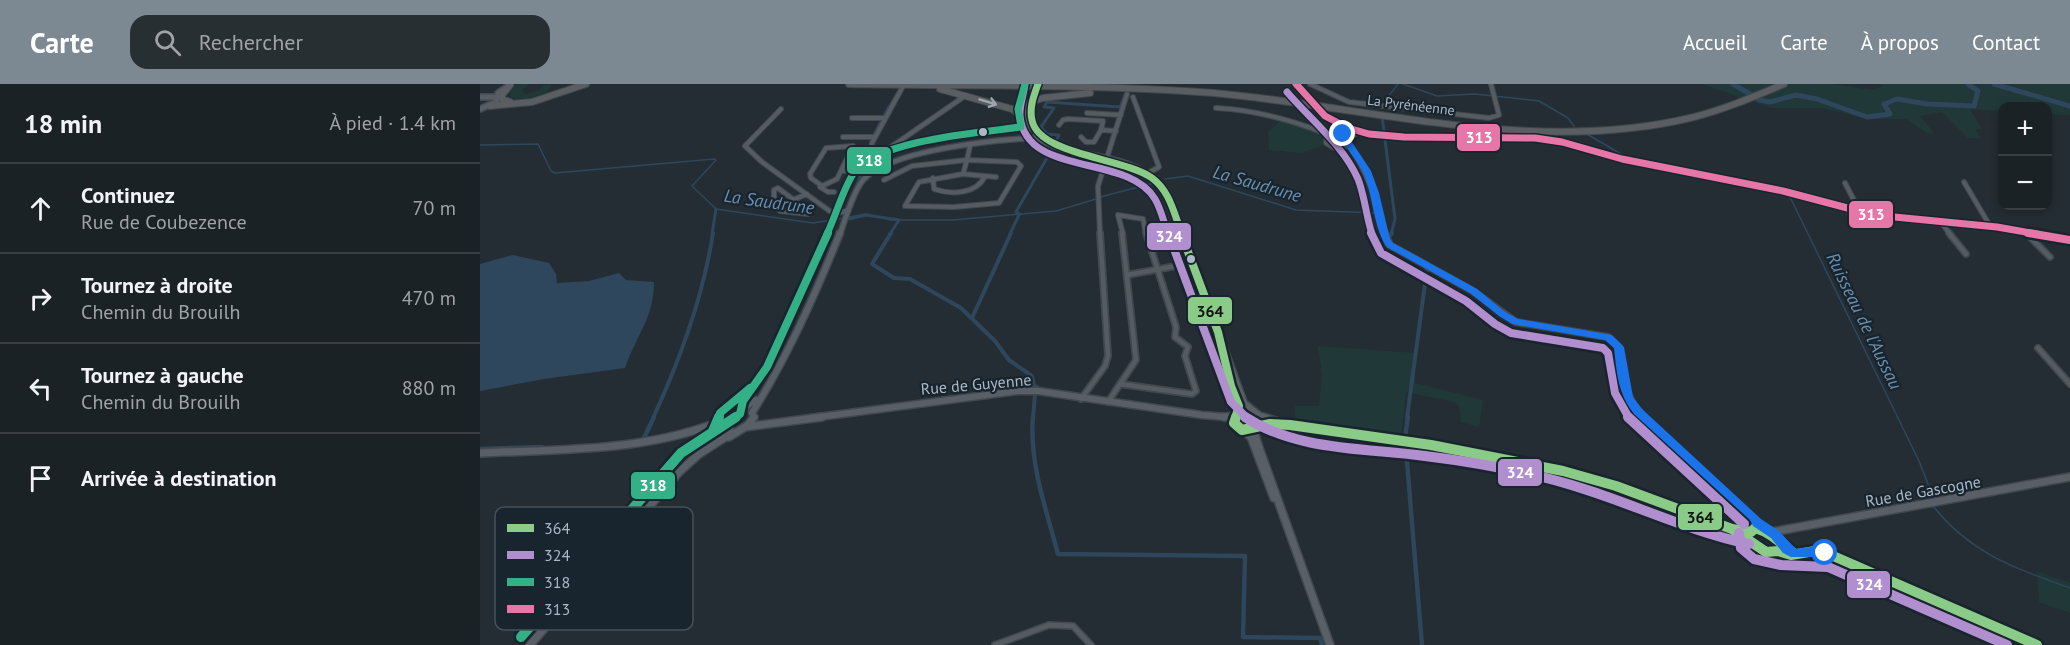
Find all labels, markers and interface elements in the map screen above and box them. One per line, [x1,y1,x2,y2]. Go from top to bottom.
search box [130,15,550,69]
text: Carte [30,24,94,61]
icon: search [151,26,184,59]
text: Rechercher [199,28,303,56]
text: Accueil [1683,29,1747,56]
text: Carte [1780,29,1828,56]
text: À propos [1861,29,1939,56]
text: Contact [1972,29,2040,56]
street label: La Pyrénéenne [1366,91,1456,119]
one-way arrow [978,97,997,108]
map controls [1998,102,2052,210]
button: + [1998,102,2052,156]
text: 18 min [24,107,102,140]
text: À pied · 1.4 km [329,110,456,136]
route end [1329,120,1355,146]
line badge: 313 [1456,123,1501,152]
unlabelled marker [977,126,989,138]
text: 313 [1465,127,1493,147]
line badge: 318 [846,146,892,175]
text: 318 [855,150,883,170]
button: − [1998,156,2052,210]
water label: La Saudrune [1210,160,1305,207]
text: Continuez [81,181,175,209]
water label: La Saudrune [722,184,816,219]
icon: ahead [24,192,57,225]
text: 70 m [413,195,456,221]
line badge: 313 [1848,200,1894,229]
text: 313 [1857,204,1885,224]
text: Rue de Coubezence [81,209,247,235]
line badge: 324 [1146,222,1192,251]
text: 324 [1155,226,1183,246]
water label: Ruisseau de l'Aussau [1821,249,1908,393]
unlabelled marker [1185,253,1197,265]
text: Tournez à droite [81,271,233,299]
icon: right [24,282,57,315]
text: 470 m [402,285,456,311]
line badge: 364 [1187,296,1233,325]
text: Chemin du Brouilh [81,299,240,325]
text: 364 [1196,301,1224,321]
text: Tournez à gauche [81,361,244,389]
street label: Rue de Guyenne [920,369,1032,399]
icon: left [24,372,57,405]
text: 880 m [402,375,456,401]
text: Chemin du Brouilh [81,389,240,415]
line badge: 324 [1497,458,1543,487]
icon: arrive [24,462,57,495]
text: 324 [1506,462,1534,482]
text: Arrivée à destination [81,464,277,492]
line badge: 318 [630,471,676,500]
street label: Rue de Gascogne [1864,471,1982,511]
text: 318 [639,475,667,495]
line badge: 364 [1677,503,1723,531]
legend [495,507,693,630]
text: 364 [1686,507,1714,527]
text: 364 [544,518,570,538]
route start [1811,539,1837,565]
text: 324 [544,545,570,565]
line badge: 324 [1846,570,1891,599]
text: 318 [544,572,570,592]
text: 324 [1855,574,1883,594]
text: 313 [544,599,570,619]

